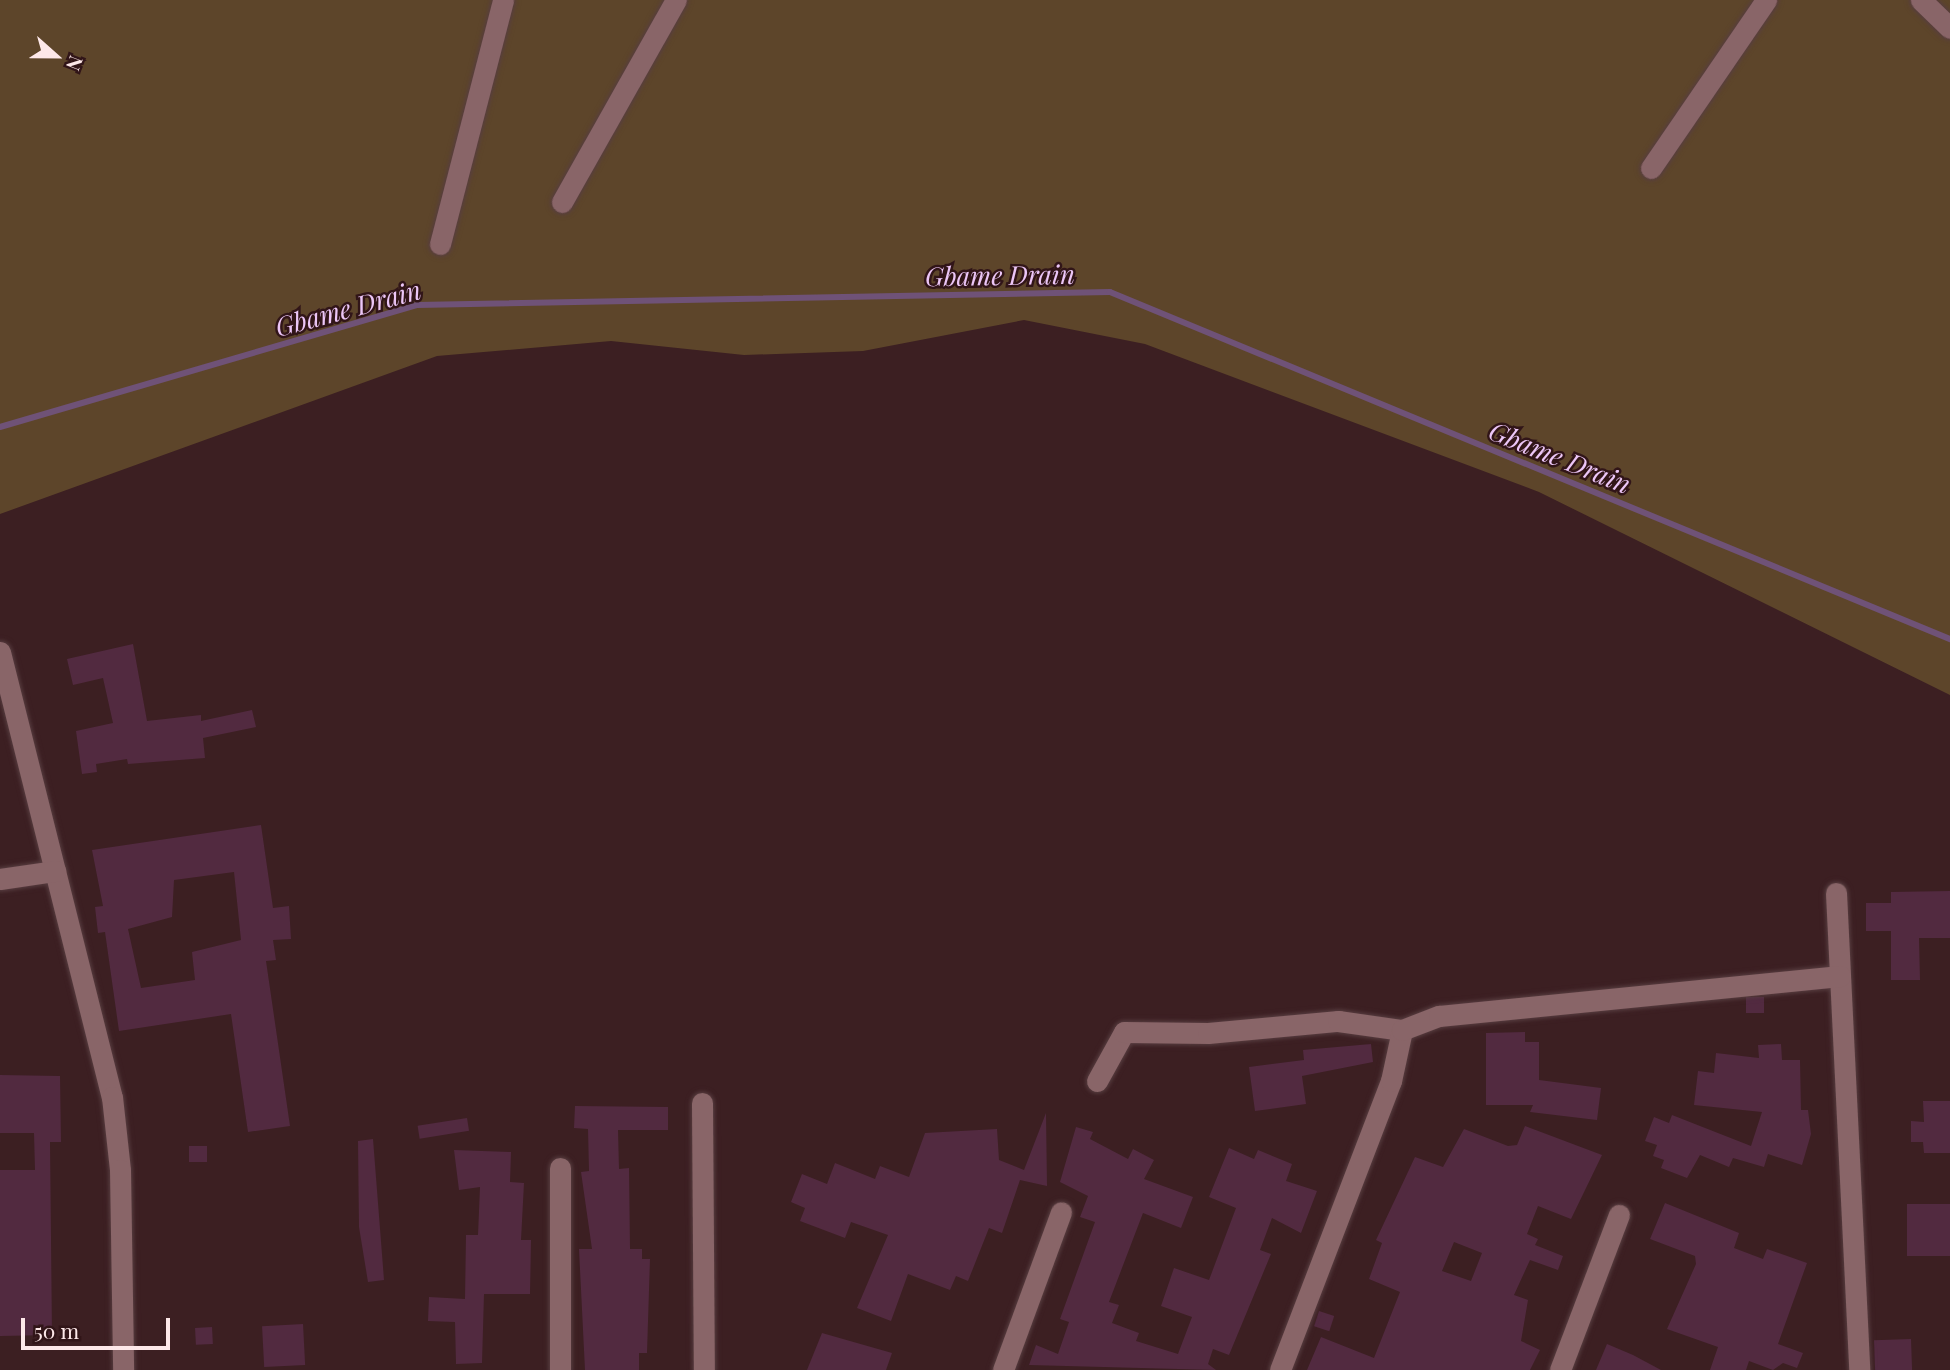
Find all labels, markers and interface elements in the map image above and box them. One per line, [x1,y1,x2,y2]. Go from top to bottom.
north arrow [21,21,91,91]
text: N [61,52,90,75]
water label: Gbame Drain [925,258,1075,292]
water label: Gbame Drain [272,274,424,342]
water label: Gbame Drain [1485,414,1635,500]
scale bar [24,1304,173,1348]
text: 50 m [34,1316,79,1344]

